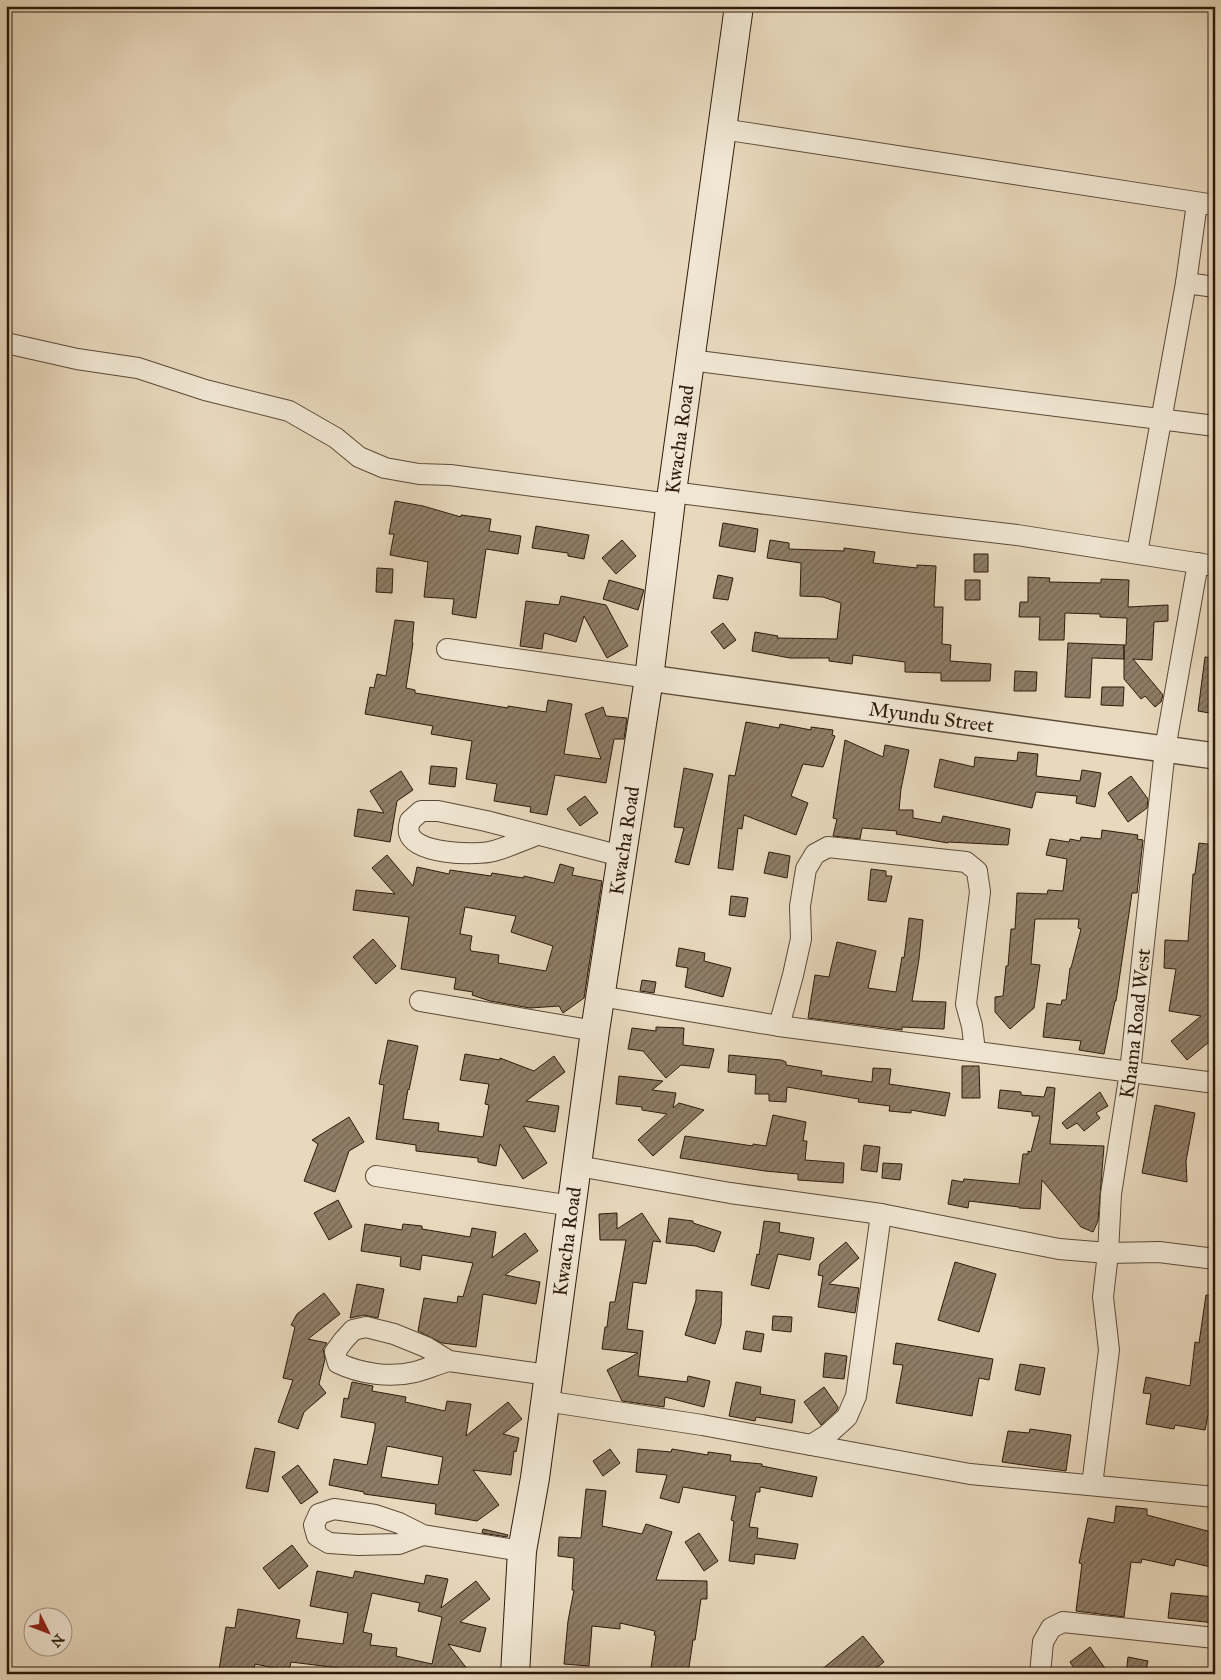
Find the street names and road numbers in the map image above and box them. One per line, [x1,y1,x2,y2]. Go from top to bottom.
street label: Kwacha Road [660,383,699,495]
street label: Myundu Street [867,696,995,737]
street label: Kwacha Road [604,784,644,897]
street label: Khama Road West [1114,947,1155,1100]
street label: Kwacha Road [548,1185,586,1298]

